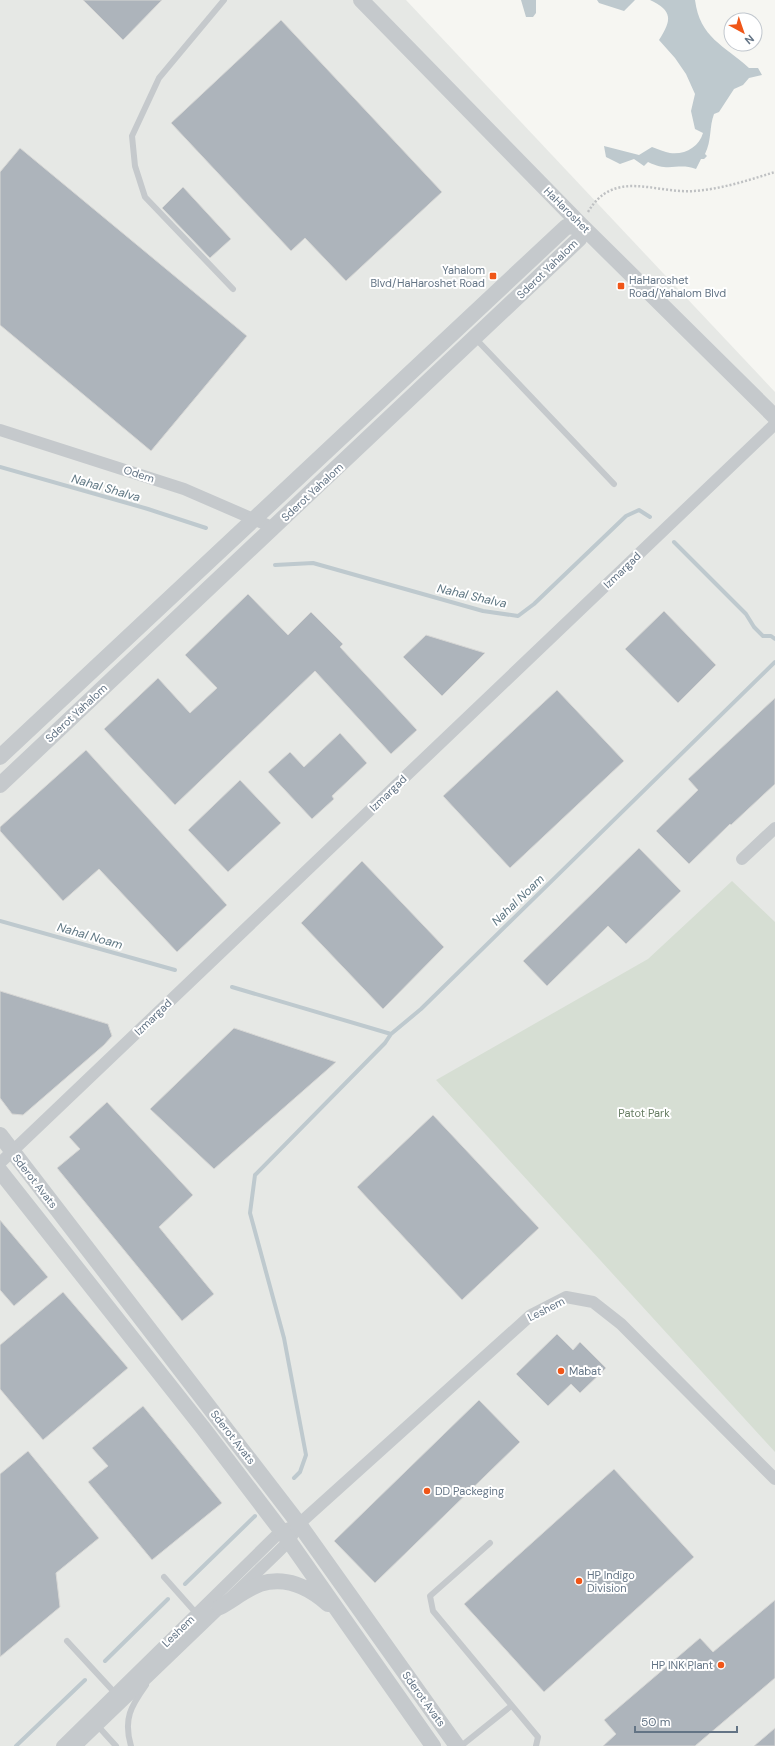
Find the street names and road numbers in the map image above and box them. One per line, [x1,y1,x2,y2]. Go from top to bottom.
street label: HaHaroshet [541,184,593,236]
street label: Sderot Yahalom [514,236,581,302]
street label: Sderot Yahalom [278,460,346,524]
street label: Odem [122,462,156,486]
street label: Izmargad [600,549,644,591]
street label: Sderot Yahalom [42,681,110,745]
street label: Izmargad [366,772,410,814]
street label: Izmargad [131,996,175,1038]
street label: Sderot Avats [10,1151,60,1211]
street label: Leshem [525,1294,567,1324]
street label: Sderot Avats [208,1407,258,1467]
street label: Leshem [159,1612,197,1650]
street label: Sderot Avats [399,1669,449,1729]

